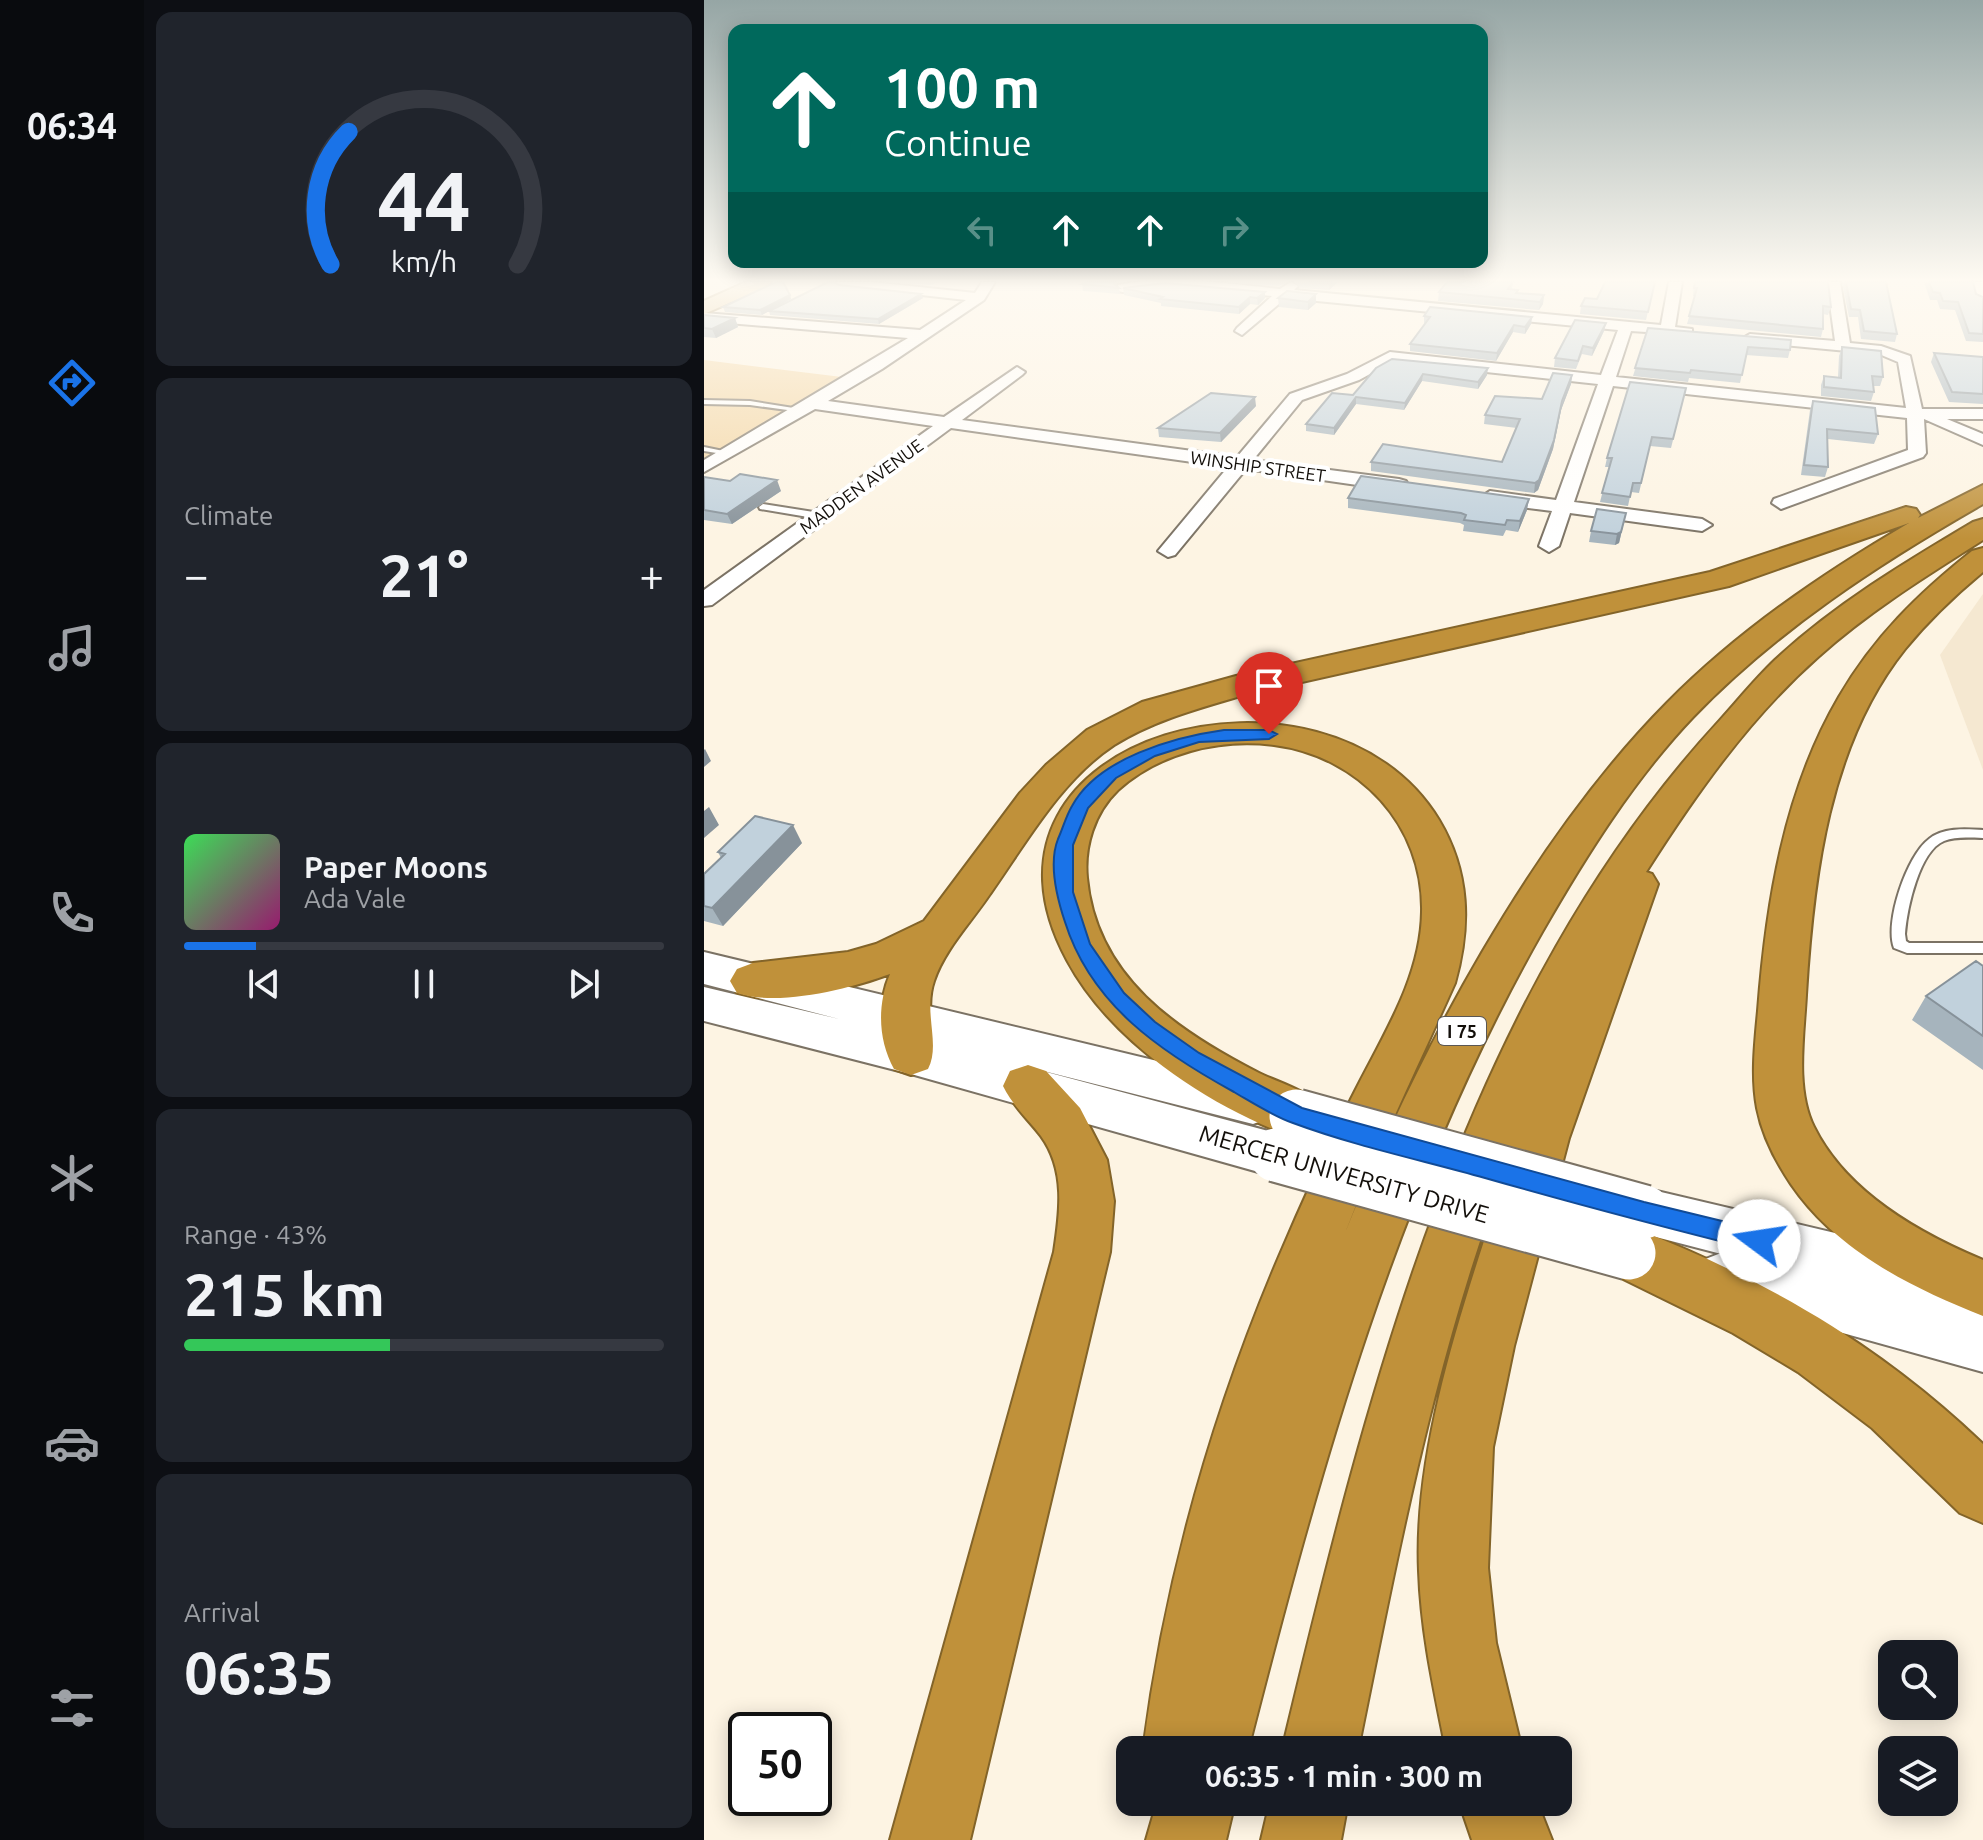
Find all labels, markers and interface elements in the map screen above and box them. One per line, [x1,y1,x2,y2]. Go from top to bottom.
icon: ahead [752,56,856,160]
text: 100 m [884,56,1040,119]
text: 06:34 [27,105,117,146]
text: Continue [884,122,1032,163]
text: 44 [377,152,471,246]
icon: left [960,208,1004,252]
icon: ahead [1044,208,1088,252]
icon: ahead [1128,208,1172,252]
icon: right [1212,208,1256,252]
text: km/h [391,245,457,277]
icon: directions [44,355,100,411]
street label: MADDEN AVENUE [796,435,926,537]
street label: WINSHIP STREET [1189,447,1327,485]
text: Climate [184,501,273,530]
text: 21° [380,541,468,608]
text: − [184,550,209,599]
text: + [639,550,664,599]
icon: music [44,620,100,676]
pin [1235,652,1303,734]
icon: arrive [1247,664,1291,708]
text: Paper Moons [304,850,488,884]
text: Ada Vale [304,884,406,913]
icon: phone [44,885,100,941]
icon: previous [242,962,286,1006]
icon: pause [402,962,446,1006]
icon: next [562,962,606,1006]
road number: I 75 [1438,1017,1486,1045]
street label: MERCER UNIVERSITY DRIVE [1196,1120,1492,1228]
icon: climate [44,1150,100,1206]
position arrow [1717,1199,1801,1283]
text: Range · 43% [184,1220,327,1249]
text: 215 km [184,1260,385,1327]
icon: car [44,1415,100,1471]
text: Arrival [184,1598,260,1627]
text: 06:35 [184,1638,334,1705]
map controls [1878,1640,1958,1816]
button: search [1878,1640,1958,1720]
icon: filters [44,1680,100,1736]
speed limit sign: 50 [728,1712,832,1816]
button: layers [1878,1736,1958,1816]
text: 06:35 · 1 min · 300 m [1205,1759,1483,1793]

